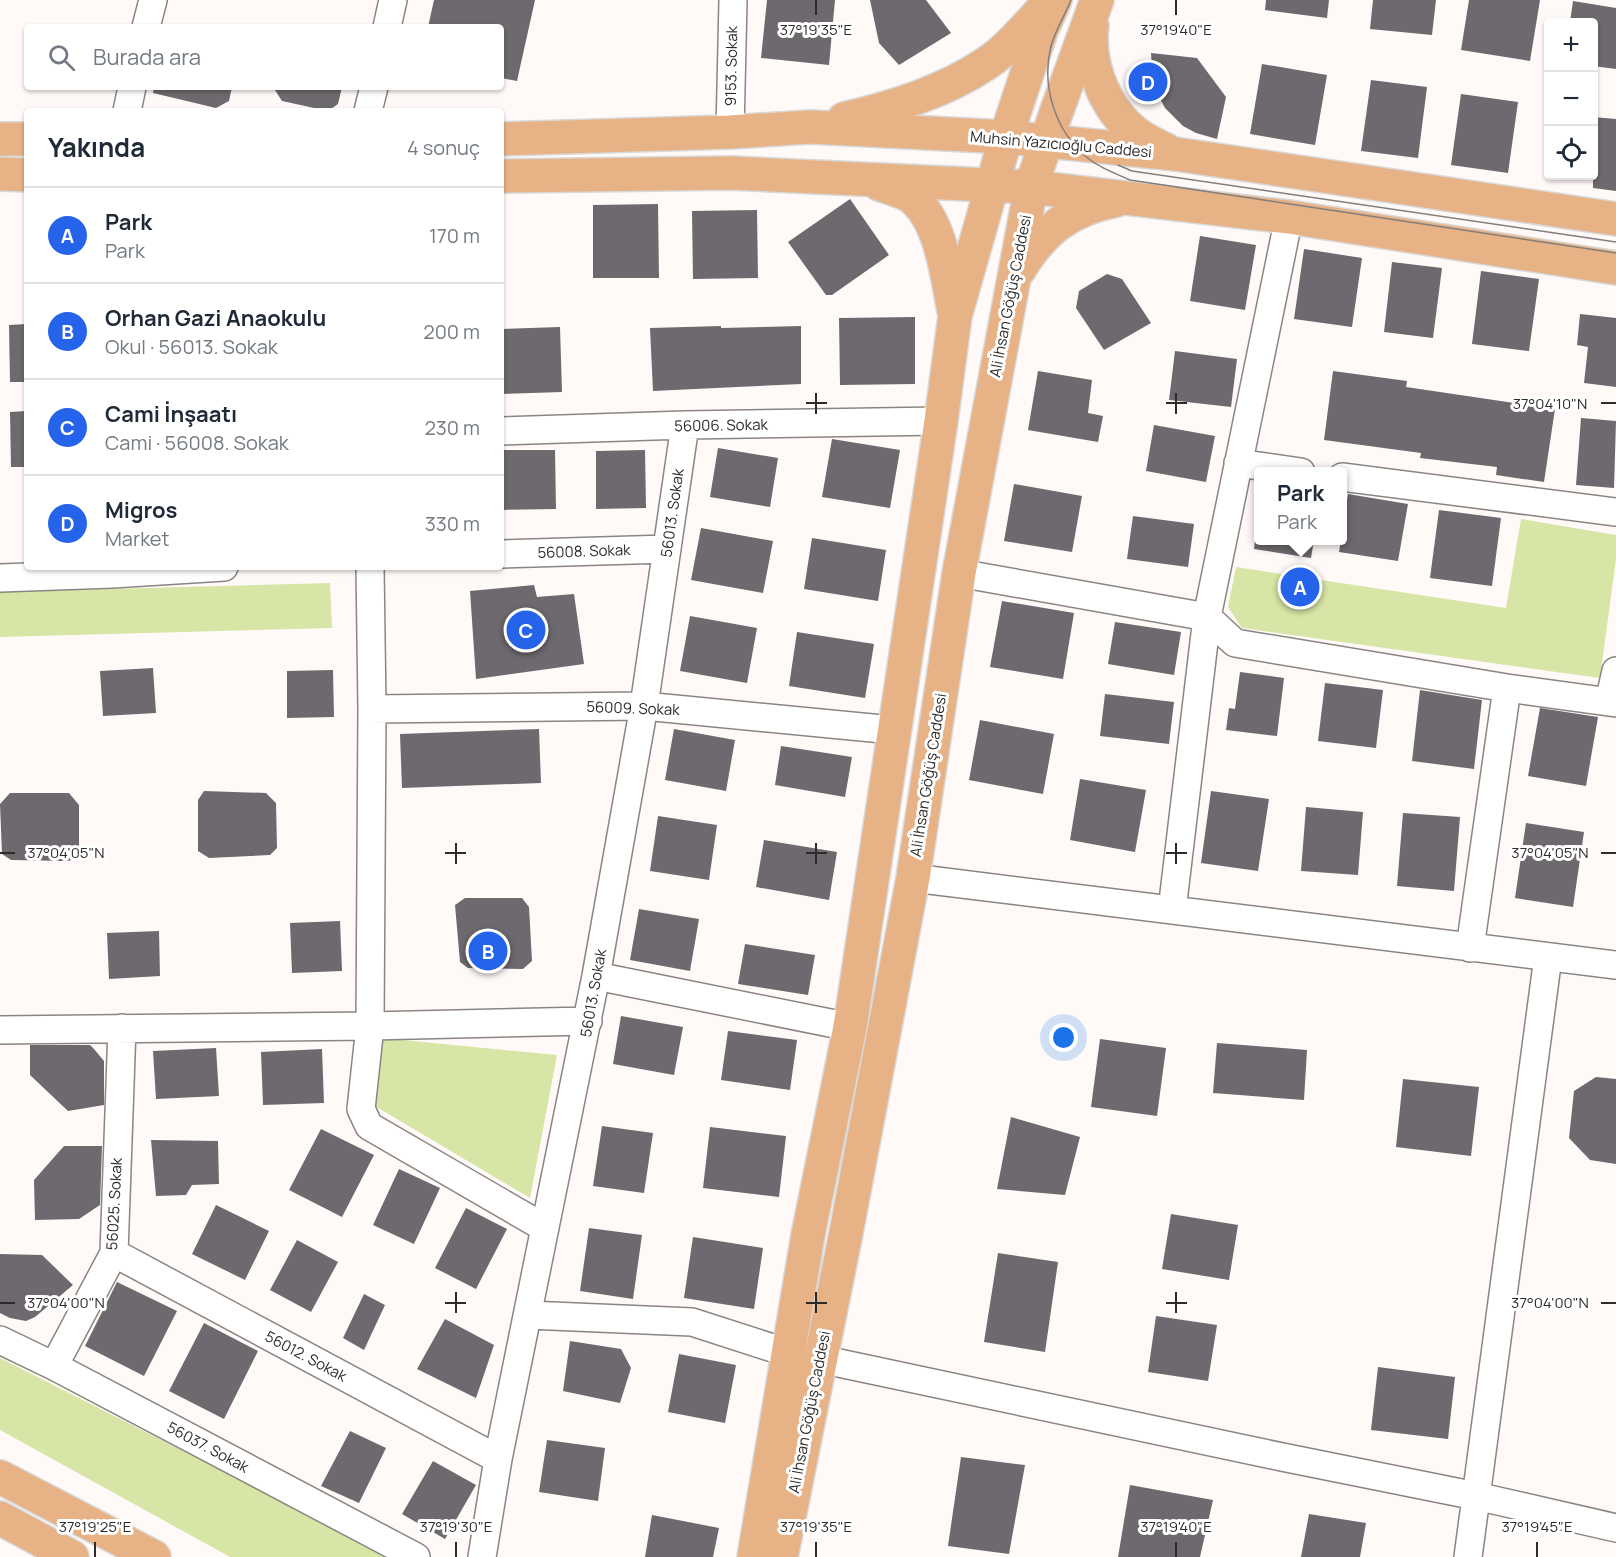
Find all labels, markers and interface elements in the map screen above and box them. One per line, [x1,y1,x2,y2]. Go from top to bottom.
map controls [1544,18,1598,180]
button: + [1544,18,1598,72]
text: 37°19'35"E [780,19,852,40]
text: 37°19'40"E [1140,19,1212,40]
search box [24,24,504,90]
street label: 9153. Sokak [720,25,742,106]
icon: search [45,41,78,74]
text: Burada ara [93,42,201,72]
pin: D [1128,60,1168,104]
button: − [1544,72,1598,126]
street label: Muhsin Yazıcıoğlu Caddesi [969,126,1153,162]
button: locate [1544,126,1598,180]
text: Yakında [48,129,145,165]
text: 4 sonuç [407,134,480,161]
text: Park [105,207,152,237]
street label: Ali İhsan Göğüş Caddesi [984,213,1036,379]
text: A [61,222,74,249]
text: 170 m [429,222,480,249]
text: Park [105,237,145,264]
text: Orhan Gazi Anaokulu [105,303,326,333]
text: B [61,318,74,345]
text: 200 m [423,318,480,345]
text: Okul · 56013. Sokak [105,333,278,360]
text: 37°04'10"N [1513,393,1587,414]
text: Cami İnşaatı [105,399,237,429]
text: C [60,414,75,441]
text: 230 m [424,414,480,441]
street label: 56006. Sokak [674,414,769,436]
text: Cami · 56008. Sokak [105,429,289,456]
street label: 56013. Sokak [655,467,689,559]
popup [1254,467,1347,545]
text: Park [1277,478,1324,508]
text: Migros [105,495,177,525]
text: Park [1277,508,1317,535]
text: D [60,510,75,537]
text: 330 m [425,510,480,537]
text: Market [105,525,170,552]
street label: 56008. Sokak [537,539,631,563]
pin: A [1280,564,1320,610]
pin: C [506,608,546,652]
street label: Ali İhsan Göğüş Caddesi [905,692,951,858]
street label: 56009. Sokak [586,696,681,720]
text: 37°04'05"N [27,842,105,863]
text: 37°04'05"N [1511,842,1589,863]
pin: B [468,928,508,974]
street label: 56013. Sokak [575,947,611,1039]
your location [1049,1023,1078,1052]
street label: 56025. Sokak [101,1157,127,1251]
text: 37°04'00"N [27,1292,105,1313]
text: 37°04'00"N [1511,1292,1589,1313]
street label: 56012. Sokak [261,1326,351,1387]
street label: Ali İhsan Göğüş Caddesi [783,1329,835,1495]
street label: 56037. Sokak [163,1417,253,1478]
text: 37°19'25"E [59,1516,131,1537]
text: 37°19'30"E [420,1516,492,1537]
text: 37°19'35"E [780,1516,852,1537]
text: 37°19'40"E [1140,1516,1212,1537]
text: 37°19'45"E [1501,1516,1573,1537]

